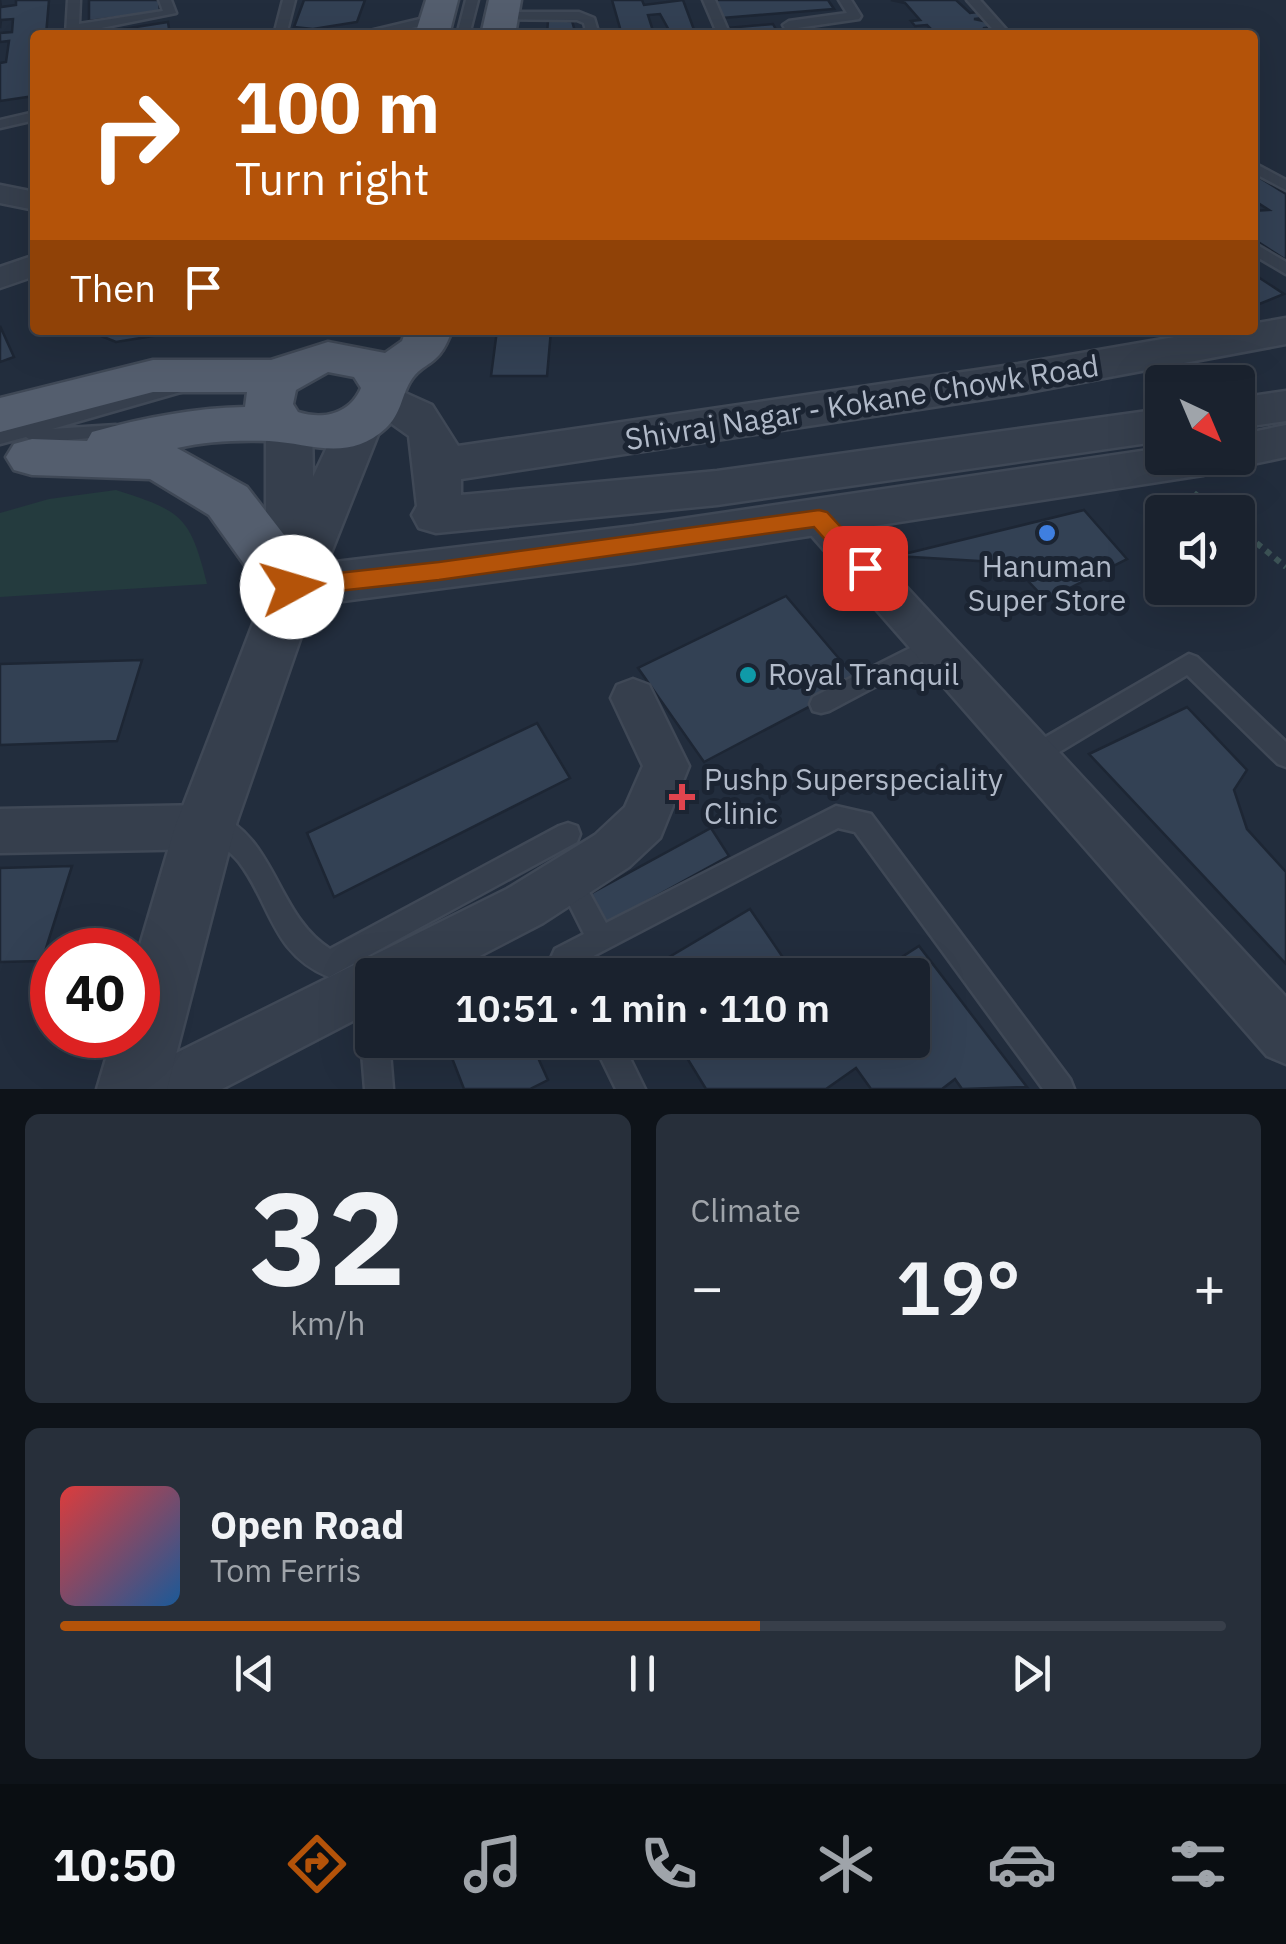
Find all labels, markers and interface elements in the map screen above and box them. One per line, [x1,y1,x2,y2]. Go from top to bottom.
text: 100 m [235,61,440,152]
icon: right [70,70,200,200]
text: Turn right [235,149,430,207]
icon: arrive [176,260,231,315]
text: Then [70,263,156,312]
street label: Shivraj Nagar - Kokane Chowk Road [622,345,1101,458]
north arrow [1145,365,1255,475]
map controls [1145,365,1255,605]
button: sound [1145,495,1255,605]
marker: Hanuman Super Store [1036,522,1058,544]
pin [823,526,908,611]
position arrow [240,535,344,639]
icon: arrive [838,541,893,596]
place label: Hanuman Super Store [968,546,1126,619]
place label: Royal Tranquil [768,654,959,693]
marker: Royal Tranquil [737,664,759,686]
place label: Pushp Superspeciality Clinic [704,759,1003,832]
marker: Pushp Superspeciality Clinic [669,784,695,810]
speed limit sign: 40 [30,928,160,1058]
text: 10:51 · 1 min · 110 m [455,983,830,1032]
text: 32 [250,1152,406,1321]
text: Climate [691,1189,801,1231]
text: 19° [896,1238,1021,1336]
text: − [691,1251,724,1322]
text: + [1193,1251,1226,1322]
text: km/h [290,1302,365,1344]
text: Open Road [210,1500,404,1549]
text: Tom Ferris [210,1549,361,1591]
icon: previous [227,1646,282,1701]
icon: pause [615,1646,670,1701]
icon: next [1004,1646,1059,1701]
icon: directions [282,1829,352,1899]
icon: music [458,1829,528,1899]
icon: phone [634,1829,704,1899]
icon: climate [811,1829,881,1899]
icon: car [987,1829,1057,1899]
icon: filters [1163,1829,1233,1899]
text: 10:50 [53,1835,176,1893]

